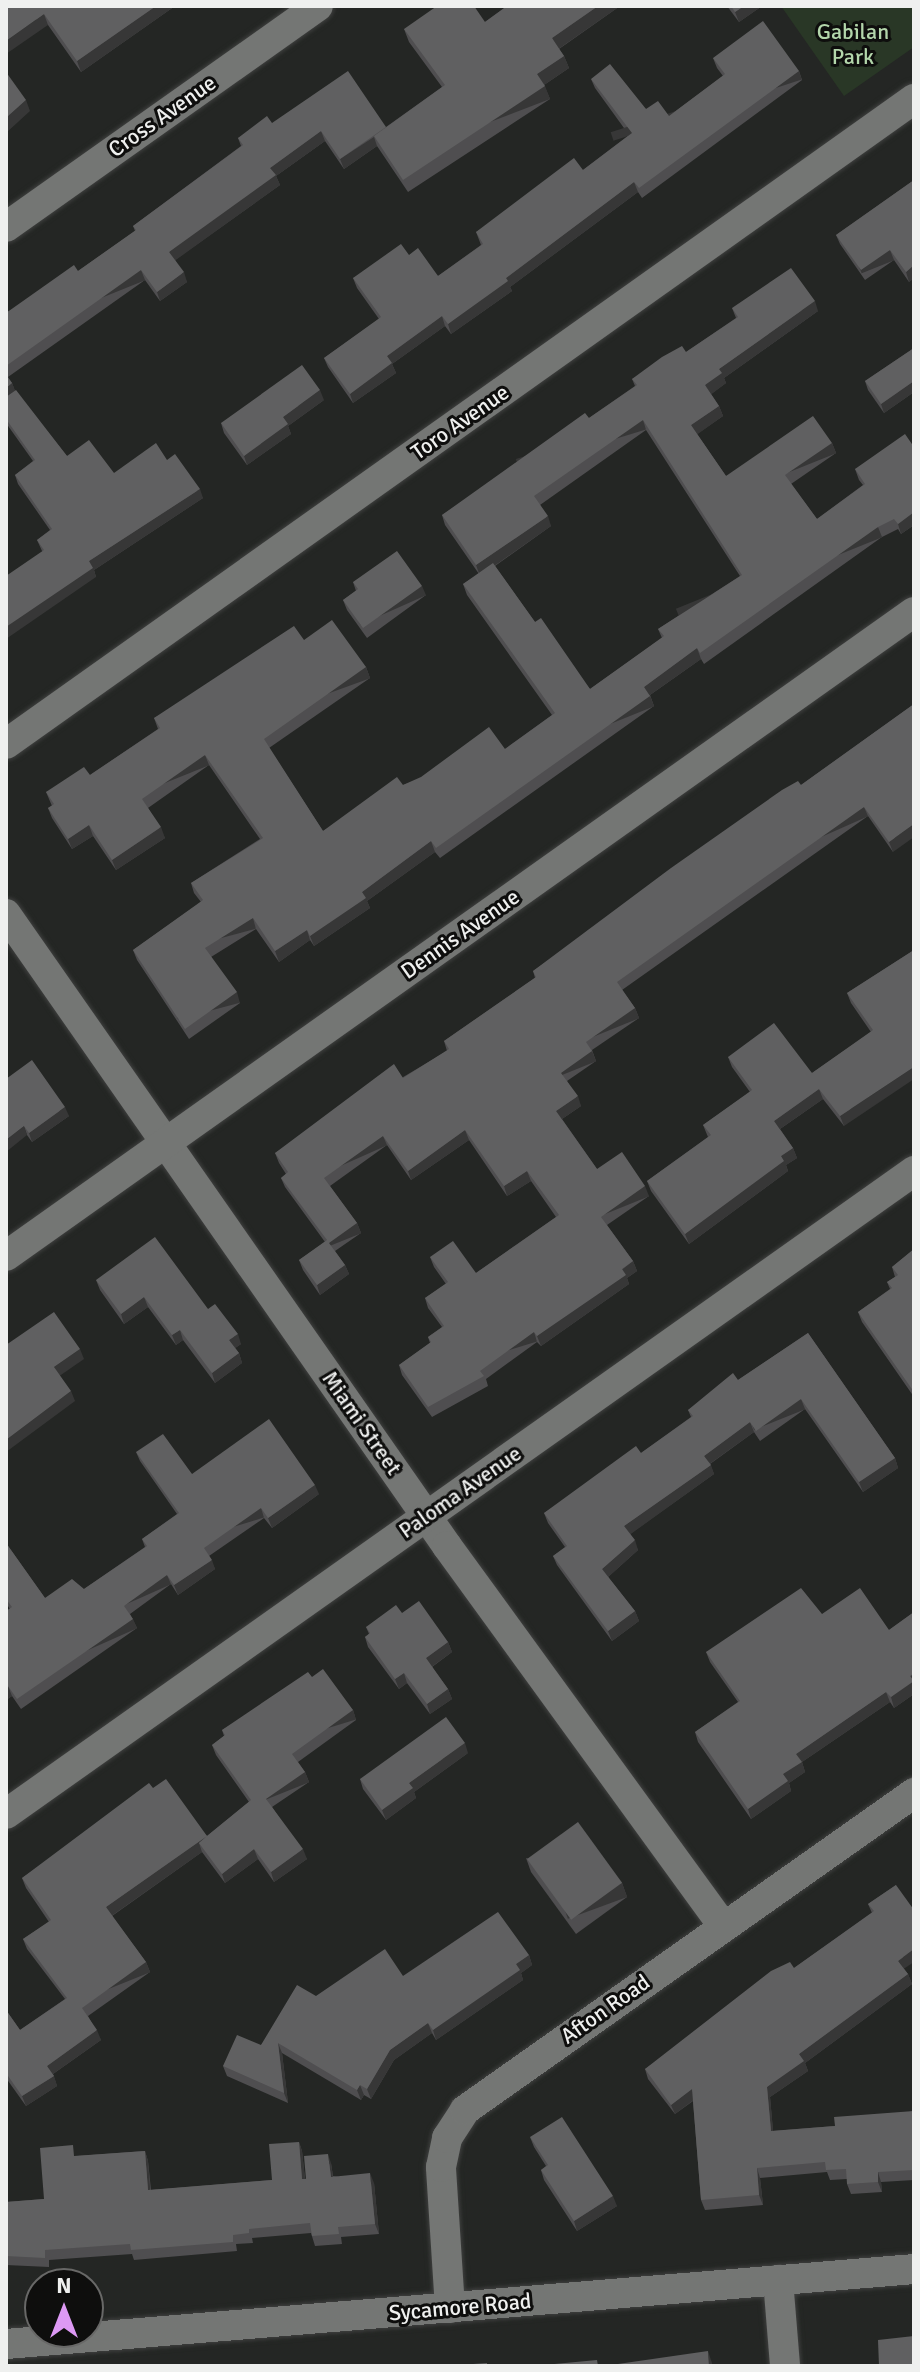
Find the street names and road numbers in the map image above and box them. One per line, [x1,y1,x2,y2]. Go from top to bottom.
street label: Cross Avenue [103,69,221,163]
street label: Toro Avenue [406,379,514,465]
street label: Dennis Avenue [396,883,524,985]
street label: Miami Street [317,1366,407,1480]
street label: Paloma Avenue [394,1440,526,1544]
street label: Afton Road [555,1969,655,2049]
street label: Sycamore Road [388,2288,532,2326]

